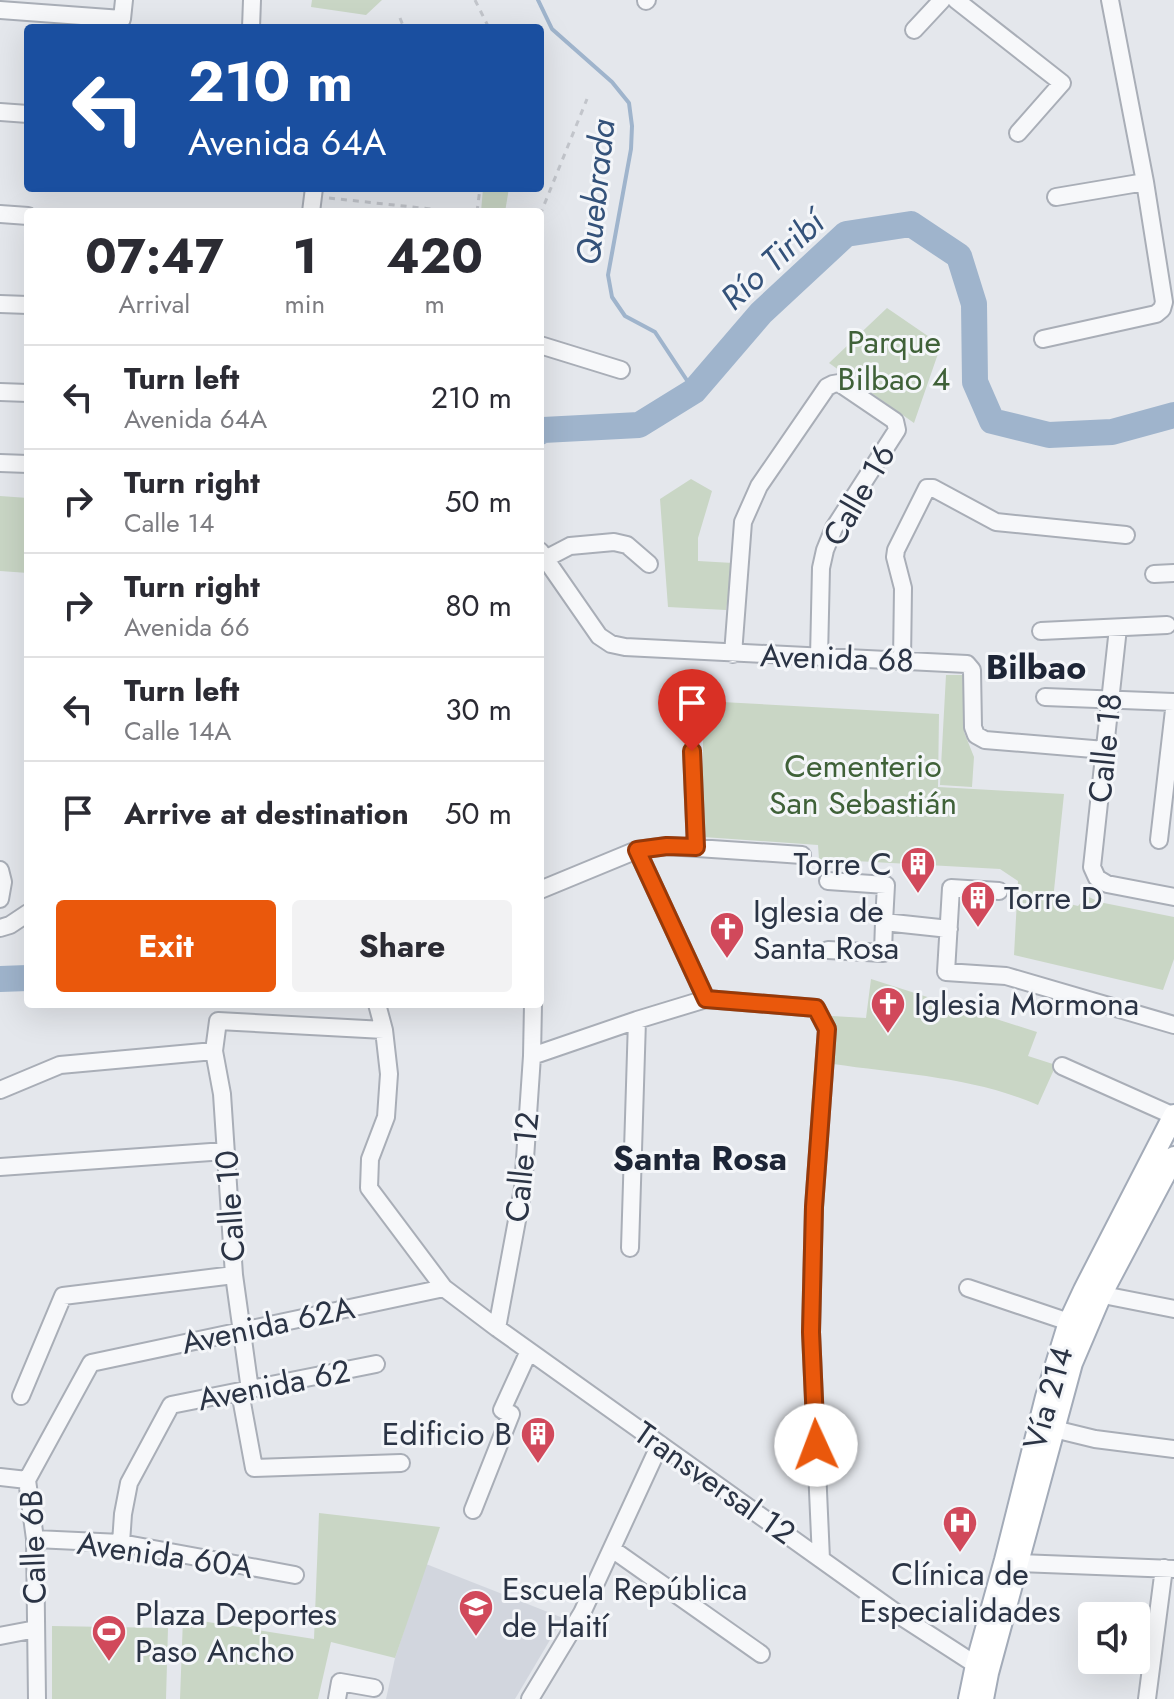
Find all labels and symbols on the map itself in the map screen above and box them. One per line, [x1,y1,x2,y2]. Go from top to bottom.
water label: Quebrada [563,116,628,268]
water label: Río Tiribí [709,196,839,321]
park label: Parque Bilbao 4 [838,319,950,402]
street label: Calle 16 [811,435,907,555]
street label: Avenida 68 [759,632,915,684]
district label: Bilbao [986,643,1086,692]
pin [658,669,726,751]
street label: Calle 18 [1076,691,1134,805]
park label: Cementerio San Sebastián [769,743,957,826]
place label: Torre C [793,841,892,887]
building icon: Torre C [899,845,937,895]
place label: Torre D [1004,875,1102,921]
building icon: Torre D [959,879,997,929]
place label: Iglesia de Santa Rosa [753,888,899,971]
church icon: Iglesia de Santa Rosa [708,910,746,960]
place label: Iglesia Mormona [914,981,1139,1027]
church icon: Iglesia Mormona [869,985,907,1035]
street label: Calle 12 [493,1110,551,1224]
district label: Santa Rosa [613,1134,787,1183]
street label: Calle 10 [203,1149,257,1263]
street label: Avenida 62A [177,1284,359,1366]
street label: Vía 214 [1011,1341,1085,1455]
street label: Avenida 62 [194,1348,354,1422]
position arrow [774,1403,858,1487]
street label: Transversal 12 [625,1410,805,1556]
place label: Edificio B [382,1411,512,1457]
building icon: Edificio B [519,1415,557,1465]
street label: Calle 6B [8,1489,58,1605]
hospital icon: Clínica de Especialidades [941,1504,979,1554]
street label: Avenida 60A [74,1520,256,1590]
place label: Clínica de Especialidades [859,1551,1061,1634]
place label: Escuela República de Haití [502,1566,747,1649]
school or university icon: Escuela República de Haití [457,1588,495,1638]
place label: Plaza Deportes Paso Ancho [135,1591,337,1674]
sports icon: Plaza Deportes Paso Ancho [90,1613,128,1663]

